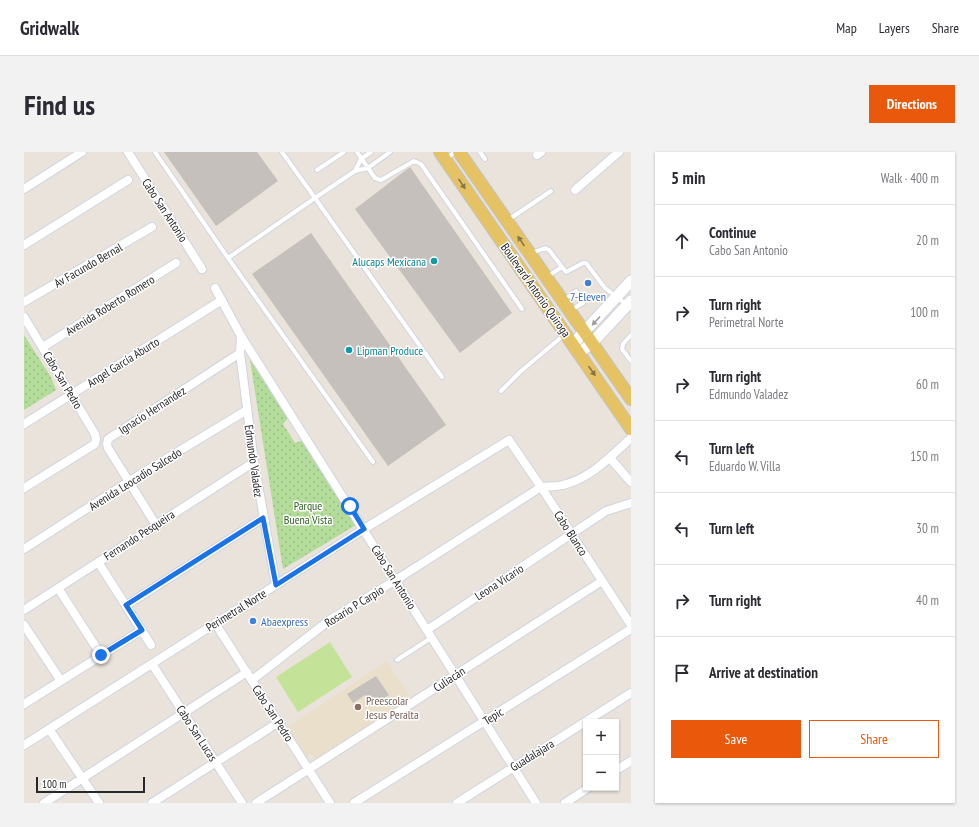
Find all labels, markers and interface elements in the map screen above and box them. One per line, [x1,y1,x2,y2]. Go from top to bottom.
text: Gridwalk [20,16,79,40]
text: Map [836,19,857,37]
text: Layers [879,19,910,37]
text: Share [932,19,959,37]
button: Directions [869,85,955,123]
text: Find us [24,86,95,123]
text: 5 min [671,167,705,189]
text: Walk · 400 m [881,170,939,187]
street label: Cabo San Antonio [139,175,191,245]
one-way arrow [459,178,466,190]
text: Continue [709,223,756,242]
icon: ahead [671,230,693,252]
text: 20 m [916,232,939,249]
one-way arrow [517,236,525,246]
street label: Av Facundo Bernal [51,239,125,291]
street label: Boulevard Antonio Quiroga [498,240,574,340]
text: Cabo San Antonio [709,242,788,259]
place label: Alucaps Mexicana [352,254,426,269]
marker: Alucaps Mexicana [429,256,439,266]
street label: Avenida Roberto Romero [63,272,157,338]
marker: 7-Eleven [583,278,593,288]
place label: 7-Eleven [570,289,606,304]
text: Turn right [709,295,761,314]
icon: right [671,302,693,324]
text: 100 m [910,304,939,321]
text: Perimetral Norte [709,314,784,331]
one-way arrow [591,316,600,326]
street label: Angel García Aburto [84,334,162,390]
place label: Lipman Produce [357,343,423,358]
marker: Lipman Produce [344,345,354,355]
street label: Cabo San Pedro [40,348,86,412]
one-way arrow [588,366,596,377]
text: Turn right [709,367,761,386]
icon: right [671,374,693,396]
text: 60 m [916,376,939,393]
street label: Ignacio Hernandez [116,383,188,437]
text: Edmundo Valadez [709,386,788,403]
street label: Edmundo Valadez [241,424,267,498]
text: Turn left [709,439,754,458]
street label: Avenida Leocadio Salcedo [86,444,184,514]
icon: left [671,446,693,468]
text: 150 m [910,448,939,465]
text: Eduardo W. Villa [709,458,780,475]
route start [341,497,359,515]
park label: Parque Buena Vista [284,498,332,527]
street label: Fernando Pesqueira [101,506,177,564]
street label: Cabo Blanco [551,508,591,558]
icon: left [671,518,693,540]
text: Turn left [709,519,754,538]
text: 30 m [916,520,939,537]
street label: Cabo San Antonio [368,542,420,612]
street label: Leona Vicario [472,561,526,603]
street label: Rosario P Carpio [322,582,386,630]
street label: Perimetral Norte [203,585,269,635]
icon: right [671,590,693,612]
text: Turn right [709,591,761,610]
text: 40 m [916,592,939,609]
place label: Abaexpress [261,614,308,629]
marker: Abaexpress [248,616,258,626]
route end [92,646,110,664]
icon: arrive [671,662,693,684]
street label: Culiacán [430,663,468,695]
text: Arrive at destination [709,663,818,682]
street label: Cabo San Pedro [249,682,297,744]
place label: Preescolar Jesus Peralta [365,693,419,722]
street label: Cabo San Lucas [173,702,221,764]
marker: Preescolar Jesus Peralta [353,702,363,712]
street label: Tepic [480,704,507,728]
map controls [583,719,619,791]
button: + [583,719,619,755]
button: Save [671,720,801,758]
button: Share [809,720,939,758]
street label: Guadalajara [507,736,557,774]
button: − [583,755,619,791]
scale bar [36,775,145,794]
text: 100 m [42,777,66,791]

